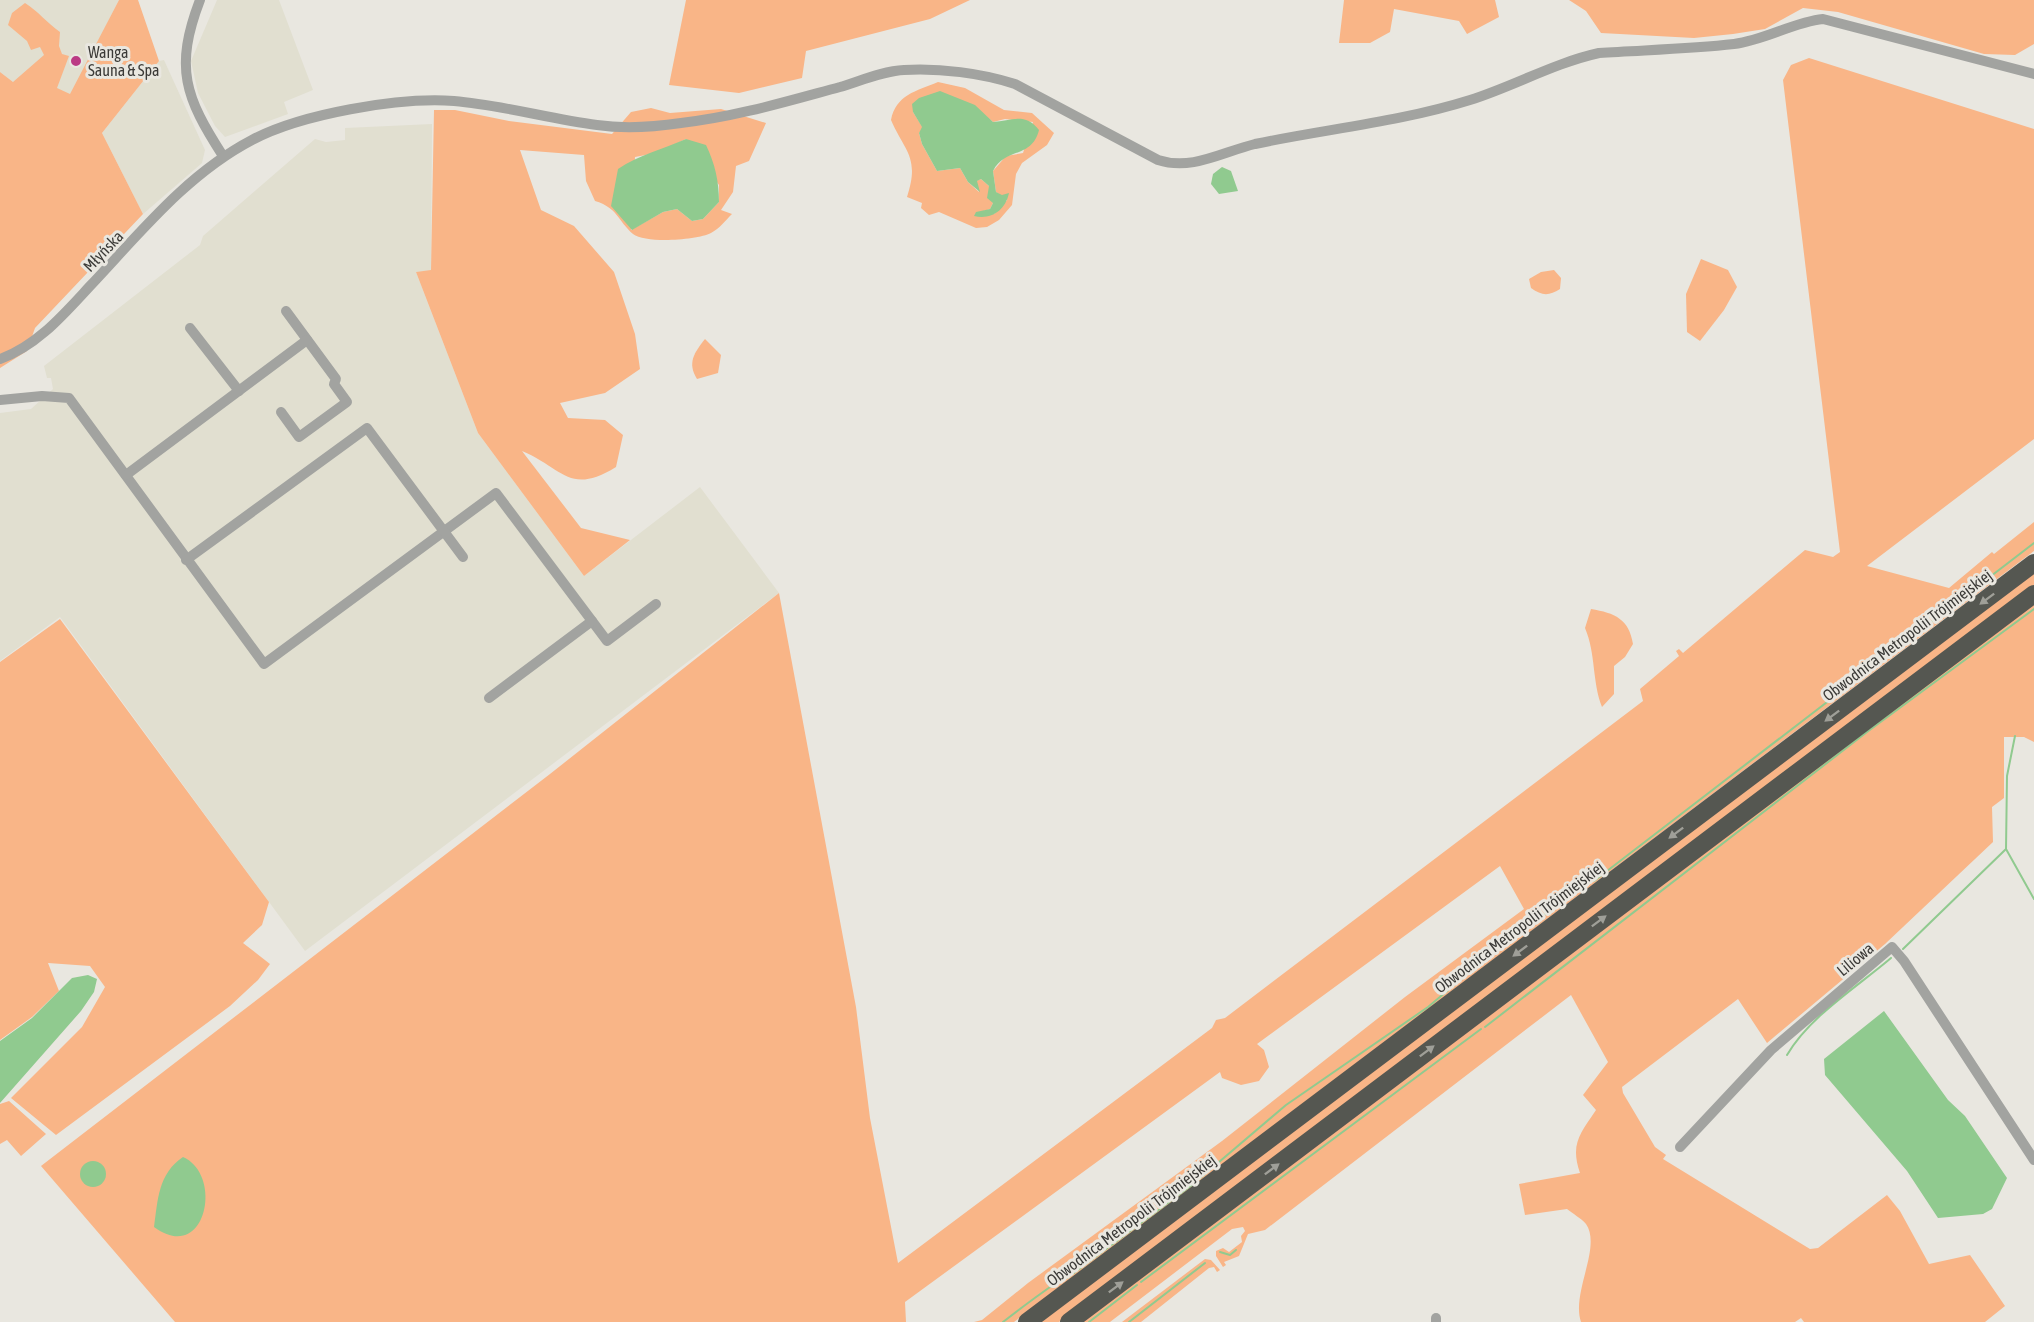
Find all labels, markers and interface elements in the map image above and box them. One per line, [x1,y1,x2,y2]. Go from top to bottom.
place label: Wanga Sauna & Spa [88,43,160,80]
marker: Wanga Sauna & Spa [69,54,83,68]
street label: Młyńska [79,227,127,276]
street label: Obwodnica Metropolii Trójmiejskiej [1819,566,1996,705]
one-way arrow [1980,592,1995,604]
one-way arrow [1824,710,1840,722]
one-way arrow [1668,827,1683,839]
street label: Obwodnica Metropolii Trójmiejskiej [1431,858,1608,997]
one-way arrow [1592,916,1607,928]
street label: Liliowa [1833,939,1877,979]
one-way arrow [1512,944,1528,957]
one-way arrow [1419,1045,1435,1058]
street label: Obwodnica Metropolii Trójmiejskiej [1043,1151,1220,1290]
one-way arrow [1264,1164,1279,1176]
one-way arrow [1108,1281,1124,1293]

